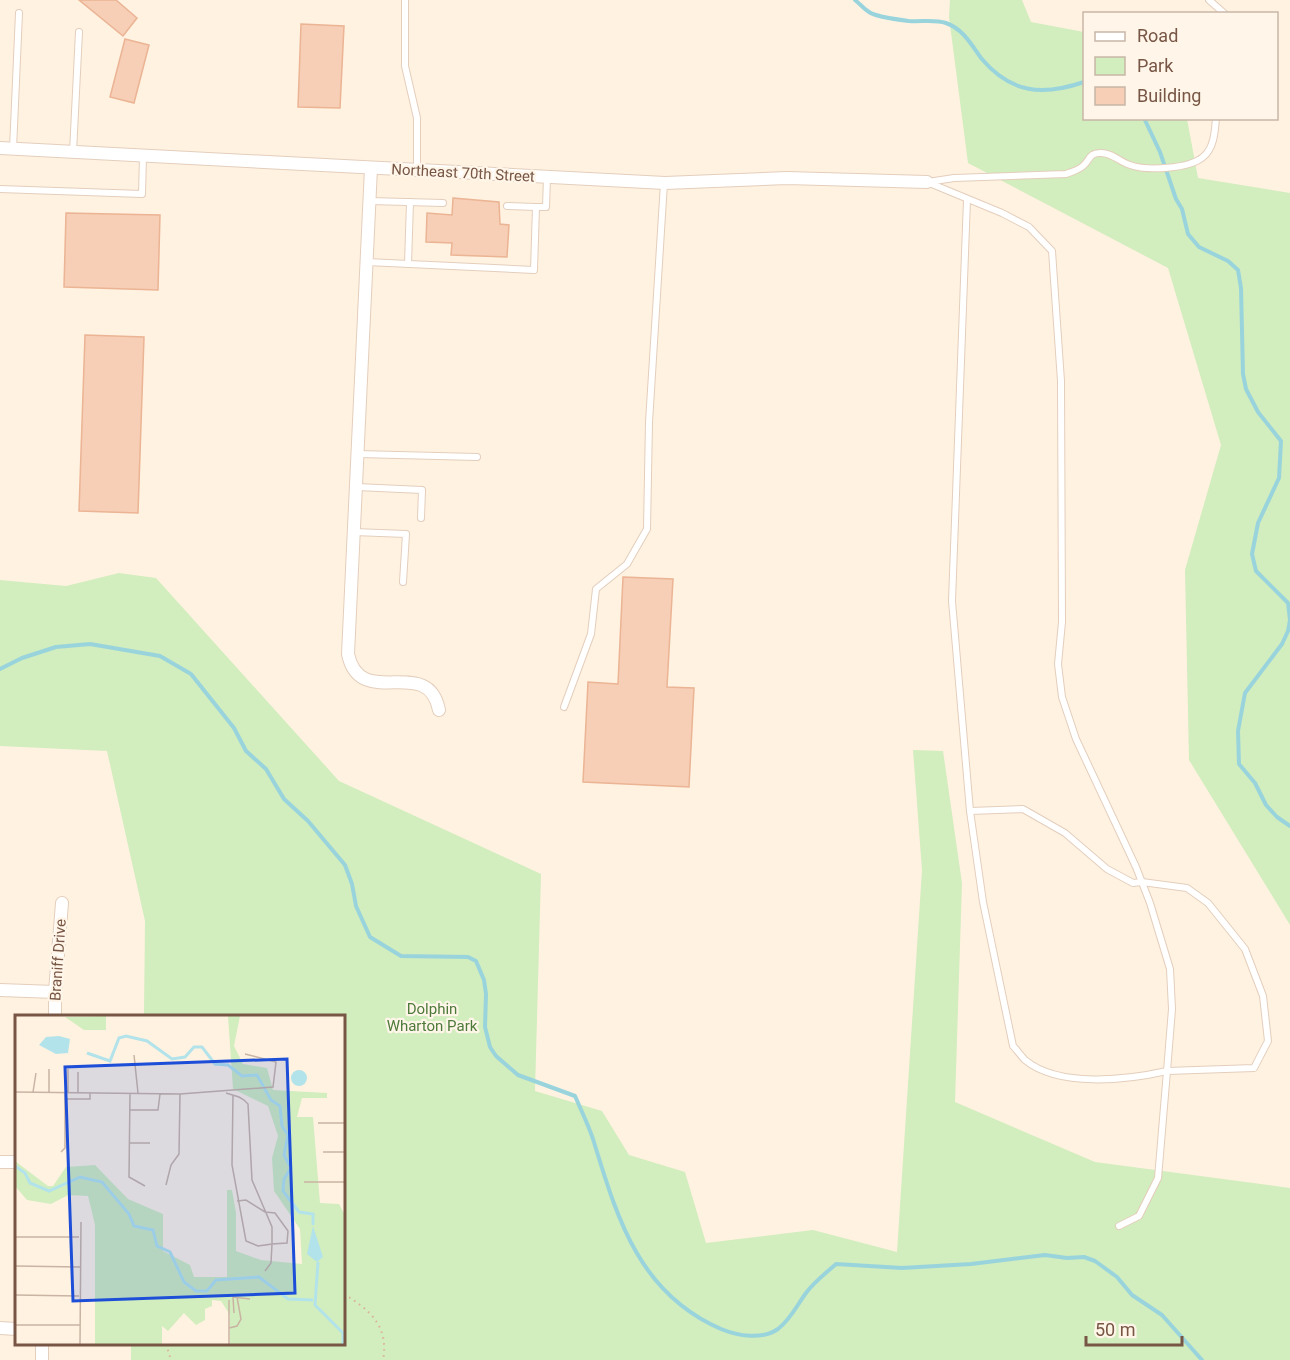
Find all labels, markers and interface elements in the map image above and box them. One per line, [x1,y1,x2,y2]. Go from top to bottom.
legend [1083,12,1278,120]
text: Road [1137,25,1178,46]
text: Park [1137,55,1174,76]
text: Building [1137,85,1201,106]
street label: Northeast 70th Street [391,160,535,186]
street label: Braniff Drive [46,918,70,1002]
park label: Dolphin Wharton Park [387,1000,478,1035]
inset map [15,1015,345,1345]
scale bar [1086,1309,1182,1347]
text: 50 m [1095,1319,1135,1340]

